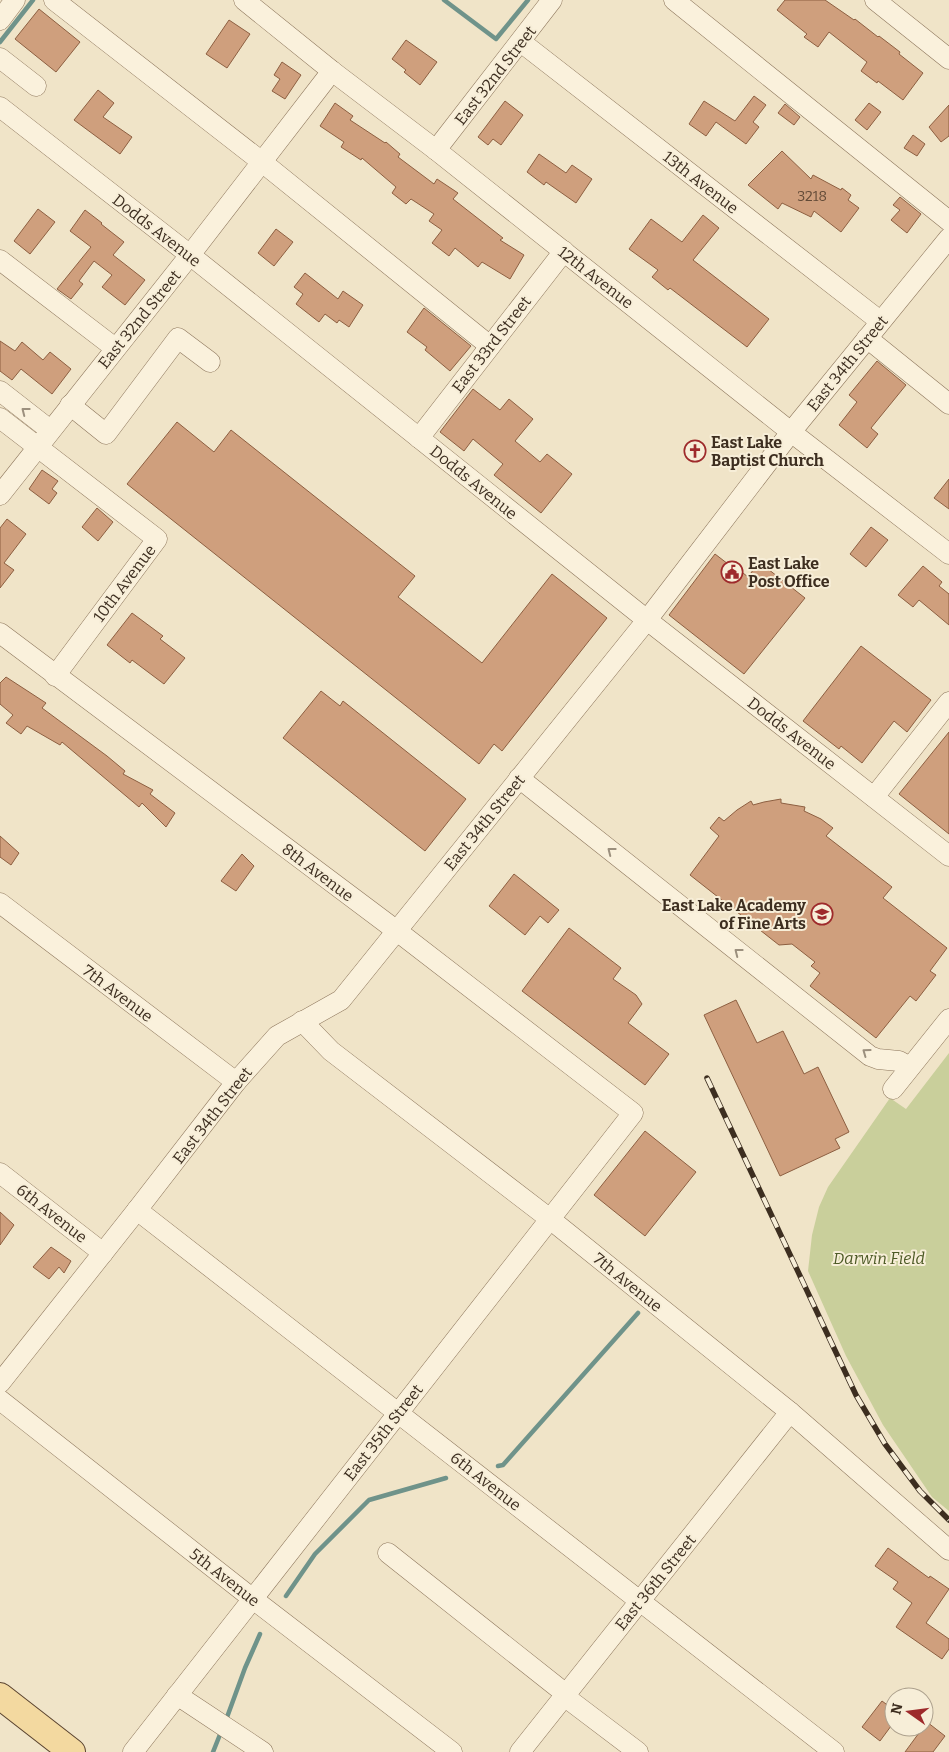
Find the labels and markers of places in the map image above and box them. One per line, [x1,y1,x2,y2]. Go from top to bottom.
place label: East Lake Baptist Church [711,433,824,470]
church icon: East Lake Baptist Church [683,439,707,463]
place label: East Lake Post Office [748,554,830,591]
public building icon: East Lake Post Office [720,560,744,584]
place label: East Lake Academy of Fine Arts [662,896,806,933]
school or university icon: East Lake Academy of Fine Arts [810,902,834,926]

